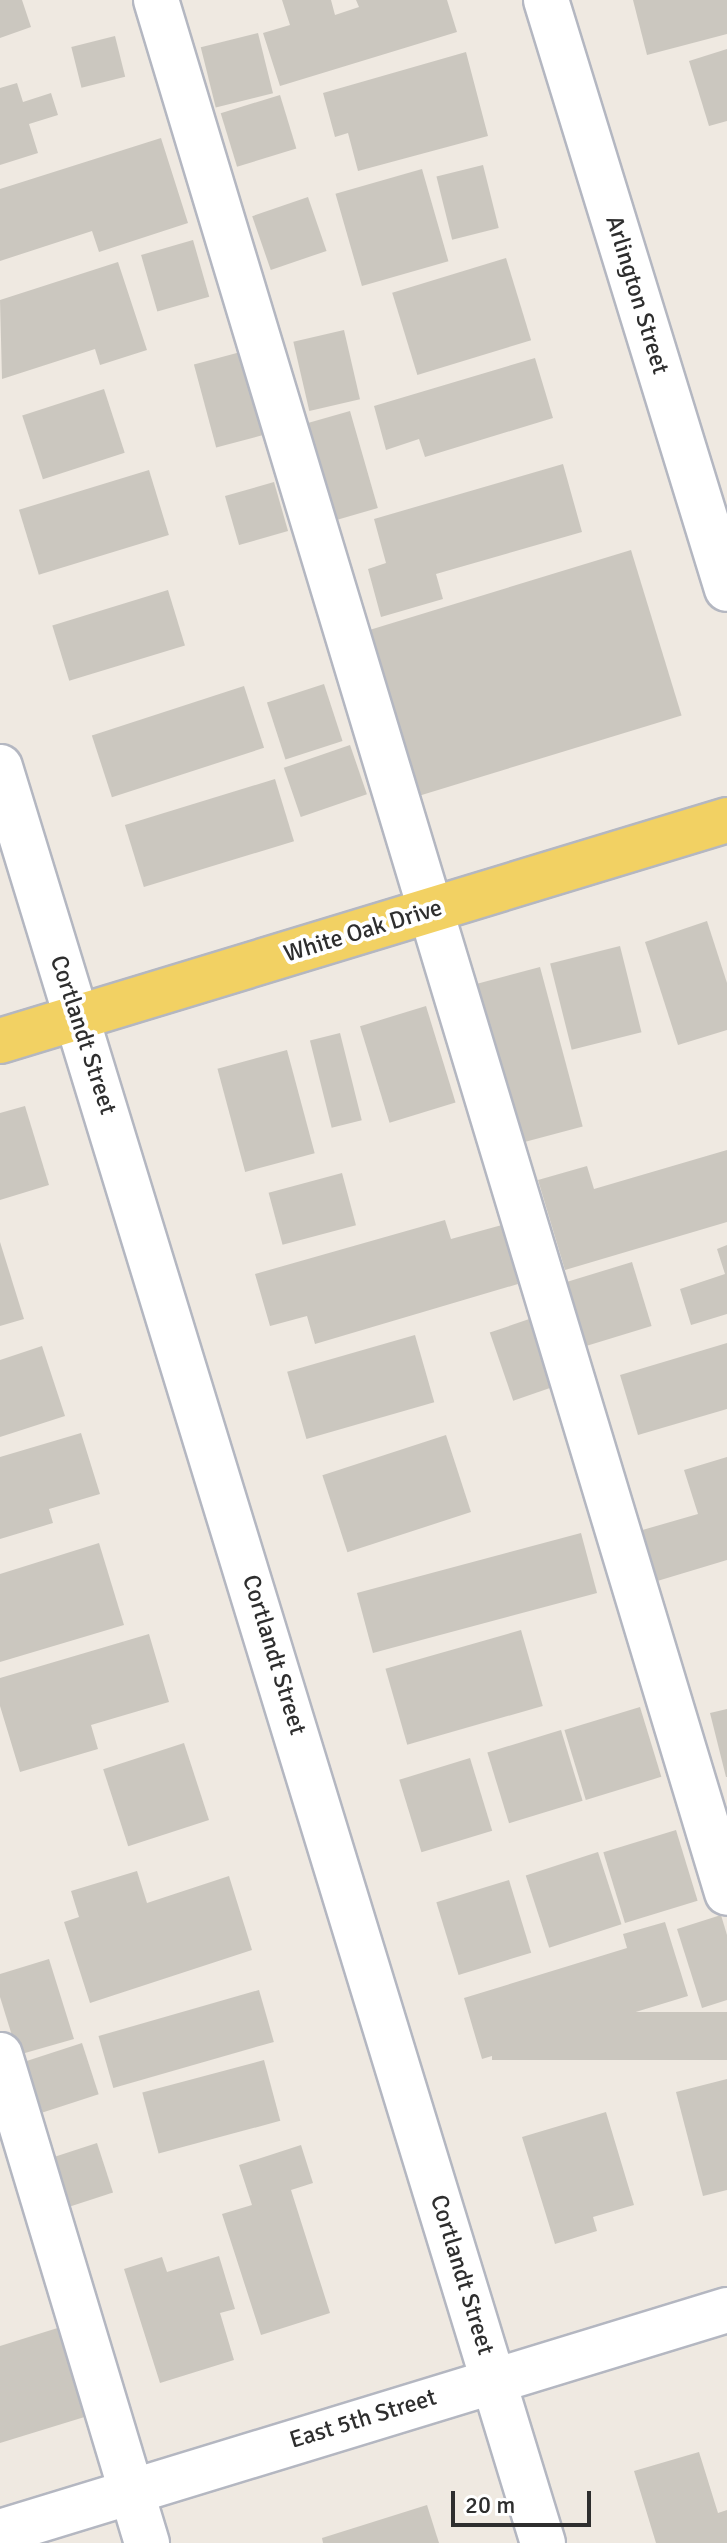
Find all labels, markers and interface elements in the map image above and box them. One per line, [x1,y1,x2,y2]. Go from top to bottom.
street label: Arlington Street [599,212,675,378]
street label: White Oak Drive [280,893,446,969]
street label: Cortlandt Street [44,952,122,1118]
street label: Cortlandt Street [236,1572,312,1738]
street label: Cortlandt Street [424,2192,500,2358]
street label: East 5th Street [286,2383,440,2455]
scale bar [455,2475,595,2525]
text: 20 m [465,2490,515,2520]

